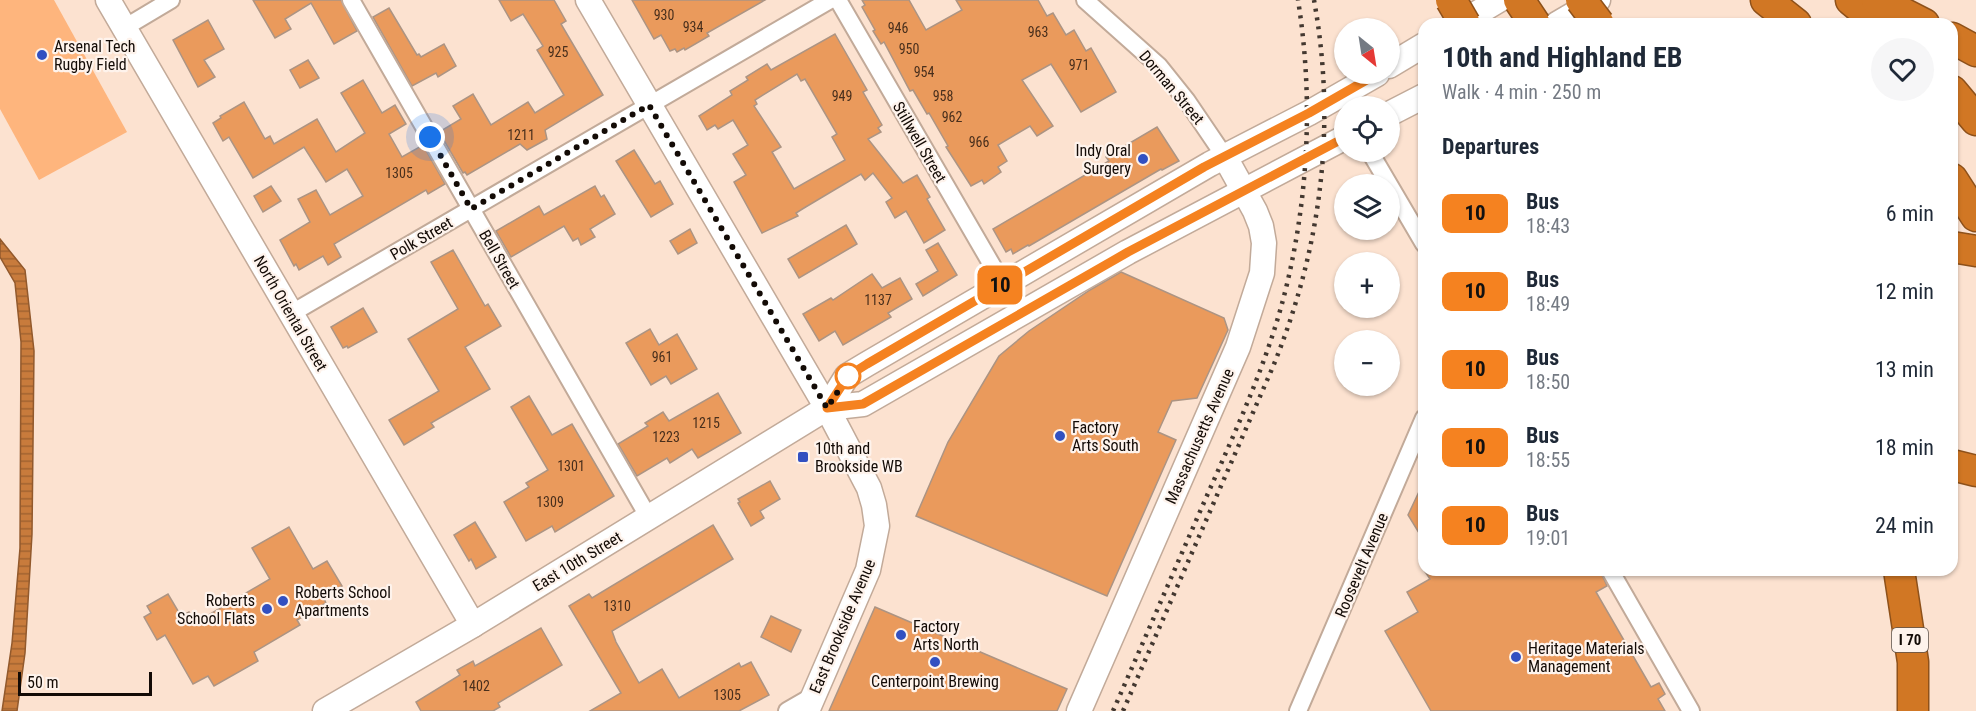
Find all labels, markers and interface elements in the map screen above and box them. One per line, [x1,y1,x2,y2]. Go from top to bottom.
house number: 930 [654,7,674,23]
north arrow [1334,18,1400,84]
map controls [1334,18,1400,396]
house number: 934 [683,19,703,35]
house number: 946 [888,20,908,36]
house number: 963 [1028,24,1048,40]
place label: Arsenal Tech Rugby Field [54,37,136,74]
button: heart [1871,38,1934,101]
house number: 950 [899,41,919,57]
text: 10th and Highland EB [1442,41,1682,74]
house number: 925 [548,44,568,60]
street label: Dorman Street [1135,46,1208,128]
marker: Arsenal Tech Rugby Field [35,48,49,62]
house number: 971 [1069,57,1089,73]
house number: 954 [914,64,934,80]
text: Walk · 4 min · 250 m [1442,80,1601,104]
house number: 949 [832,88,852,104]
house number: 958 [933,88,953,104]
button: locate [1334,96,1400,162]
street label: Stillwell Street [889,98,951,186]
house number: 962 [942,109,962,125]
your location [415,122,445,152]
house number: 1211 [507,127,535,143]
house number: 966 [969,134,989,150]
text: Departures [1442,134,1539,159]
place label: Indy Oral Surgery [1075,141,1131,178]
marker: Indy Oral Surgery [1136,152,1150,166]
house number: 1305 [385,165,413,181]
button: layers [1334,174,1400,240]
text: Bus [1526,189,1559,214]
text: 10 [1464,201,1486,225]
text: 6 min [1886,201,1934,226]
street label: Polk Street [387,213,456,264]
text: 18:43 [1526,214,1570,238]
street label: Bell Street [475,226,524,292]
street label: North Oriental Street [250,252,331,375]
button: + [1334,252,1400,318]
line badge: 10 [973,266,1027,304]
text: Bus [1526,267,1559,292]
text: 10 [989,273,1011,297]
text: 10 [1464,279,1486,303]
text: 12 min [1875,279,1934,304]
house number: 1137 [864,292,892,308]
text: 18:49 [1526,292,1570,316]
button: − [1334,330,1400,396]
text: Bus [1526,345,1559,370]
house number: 961 [652,349,672,365]
text: 10 [1464,357,1486,381]
text: 13 min [1875,357,1934,382]
unlabelled marker [835,363,861,389]
street label: Massachusetts Avenue [1161,366,1238,507]
text: 18:50 [1526,370,1570,394]
house number: 1215 [692,415,720,431]
place label: Factory Arts South [1072,418,1139,455]
text: Bus [1526,423,1559,448]
house number: 1223 [652,429,680,445]
marker: Factory Arts South [1053,429,1067,443]
text: 10 [1464,435,1486,459]
text: 18 min [1875,435,1934,460]
place label: 10th and Brookside WB [815,439,903,476]
text: 18:55 [1526,448,1570,472]
marker: 10th and Brookside WB [796,450,810,464]
house number: 1301 [557,458,585,474]
house number: 1309 [536,494,564,510]
text: Bus [1526,501,1559,526]
street label: Roosevelt Avenue [1331,510,1392,620]
text: 10 [1464,513,1486,537]
text: 24 min [1875,513,1934,538]
text: 19:01 [1526,526,1570,550]
street label: East 10th Street [529,527,626,596]
street label: East Brookside Avenue [806,556,879,696]
place label: Roberts School Apartments [295,583,391,620]
place label: Roberts School Flats [177,591,255,628]
marker: Roberts School Apartments [276,594,290,608]
house number: 1310 [603,598,631,614]
marker: Roberts School Flats [260,602,274,616]
place label: Factory Arts North [913,617,979,654]
marker: Factory Arts North [894,628,908,642]
road number: I 70 [1892,628,1928,652]
place label: Heritage Materials Management [1528,639,1645,676]
marker: Heritage Materials Management [1509,650,1523,664]
marker: Centerpoint Brewing [928,655,942,669]
scale bar [18,669,152,696]
place label: Centerpoint Brewing [871,672,999,691]
text: 50 m [27,673,59,692]
house number: 1402 [462,678,490,694]
house number: 1305 [713,687,741,703]

